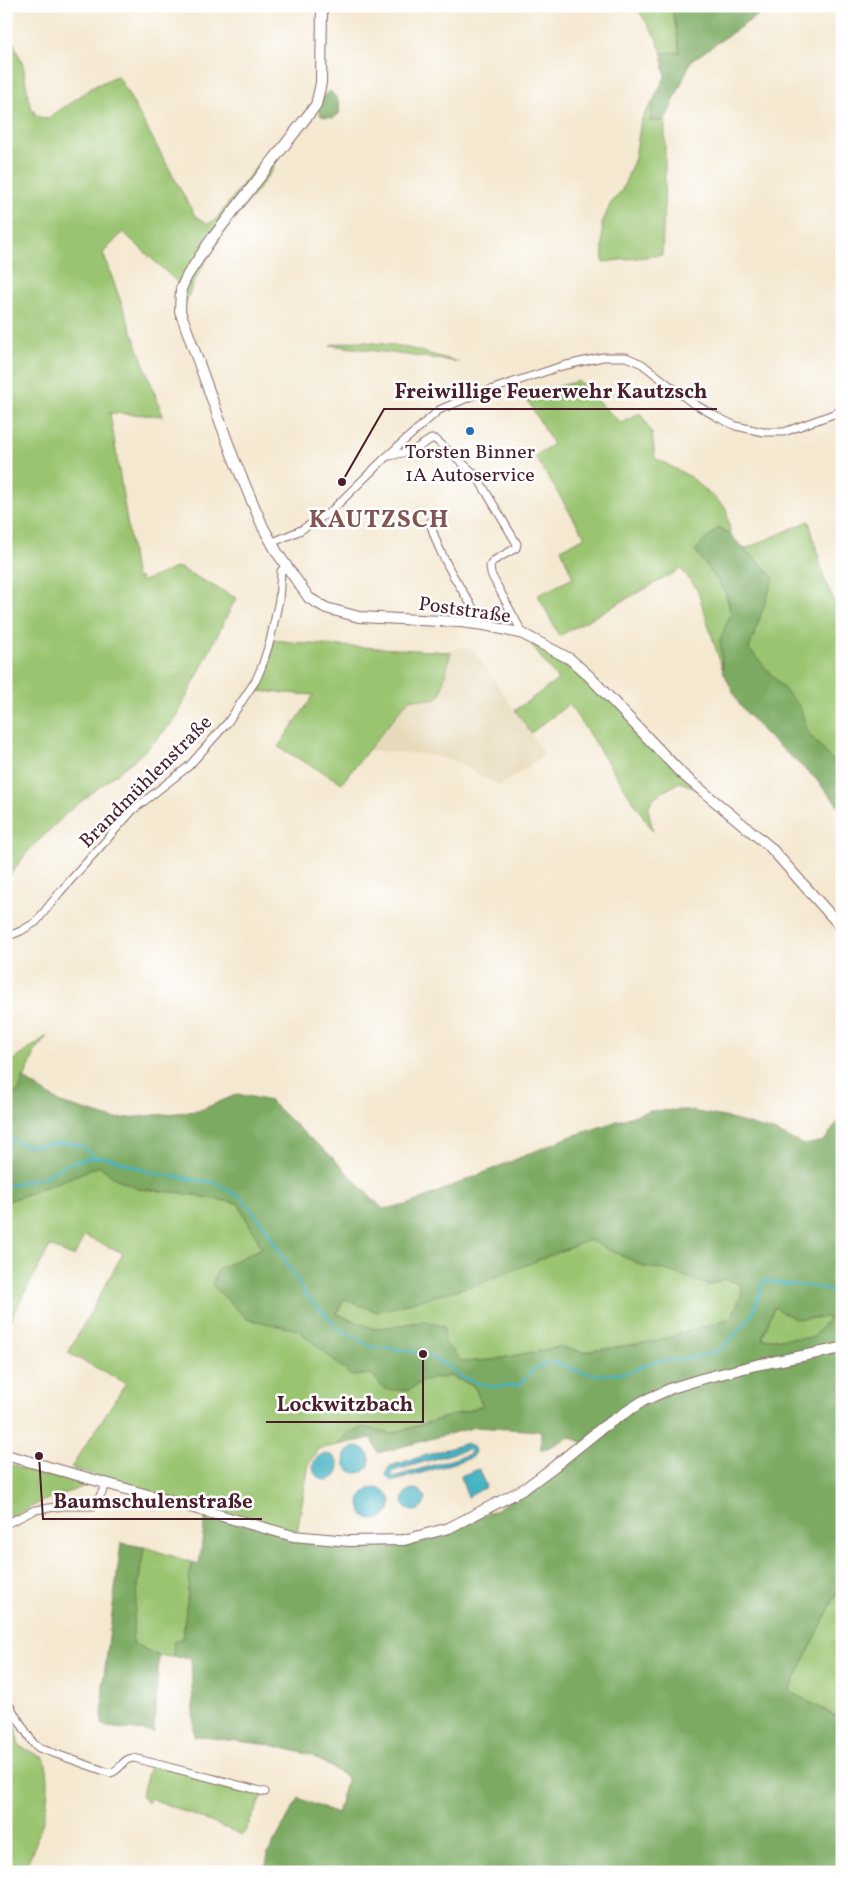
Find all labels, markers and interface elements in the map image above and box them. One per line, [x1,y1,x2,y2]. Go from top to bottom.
callout: Freiwillige Feuerwehr Kautzsch [384,373,717,409]
text: Freiwillige Feuerwehr Kautzsch [394,378,708,407]
marker: Torsten Binner 1A Autoservice [464,425,476,437]
place label: Torsten Binner 1A Autoservice [405,439,535,490]
district label: KAUTZSCH [309,503,449,538]
street label: Poststraße [417,591,513,631]
street label: Brandmühlenstraße [74,710,219,855]
callout: Lockwitzbach [266,1386,423,1422]
text: Lockwitzbach [277,1391,414,1420]
callout: Baumschulenstraße [43,1483,262,1519]
text: Baumschulenstraße [53,1488,253,1517]

